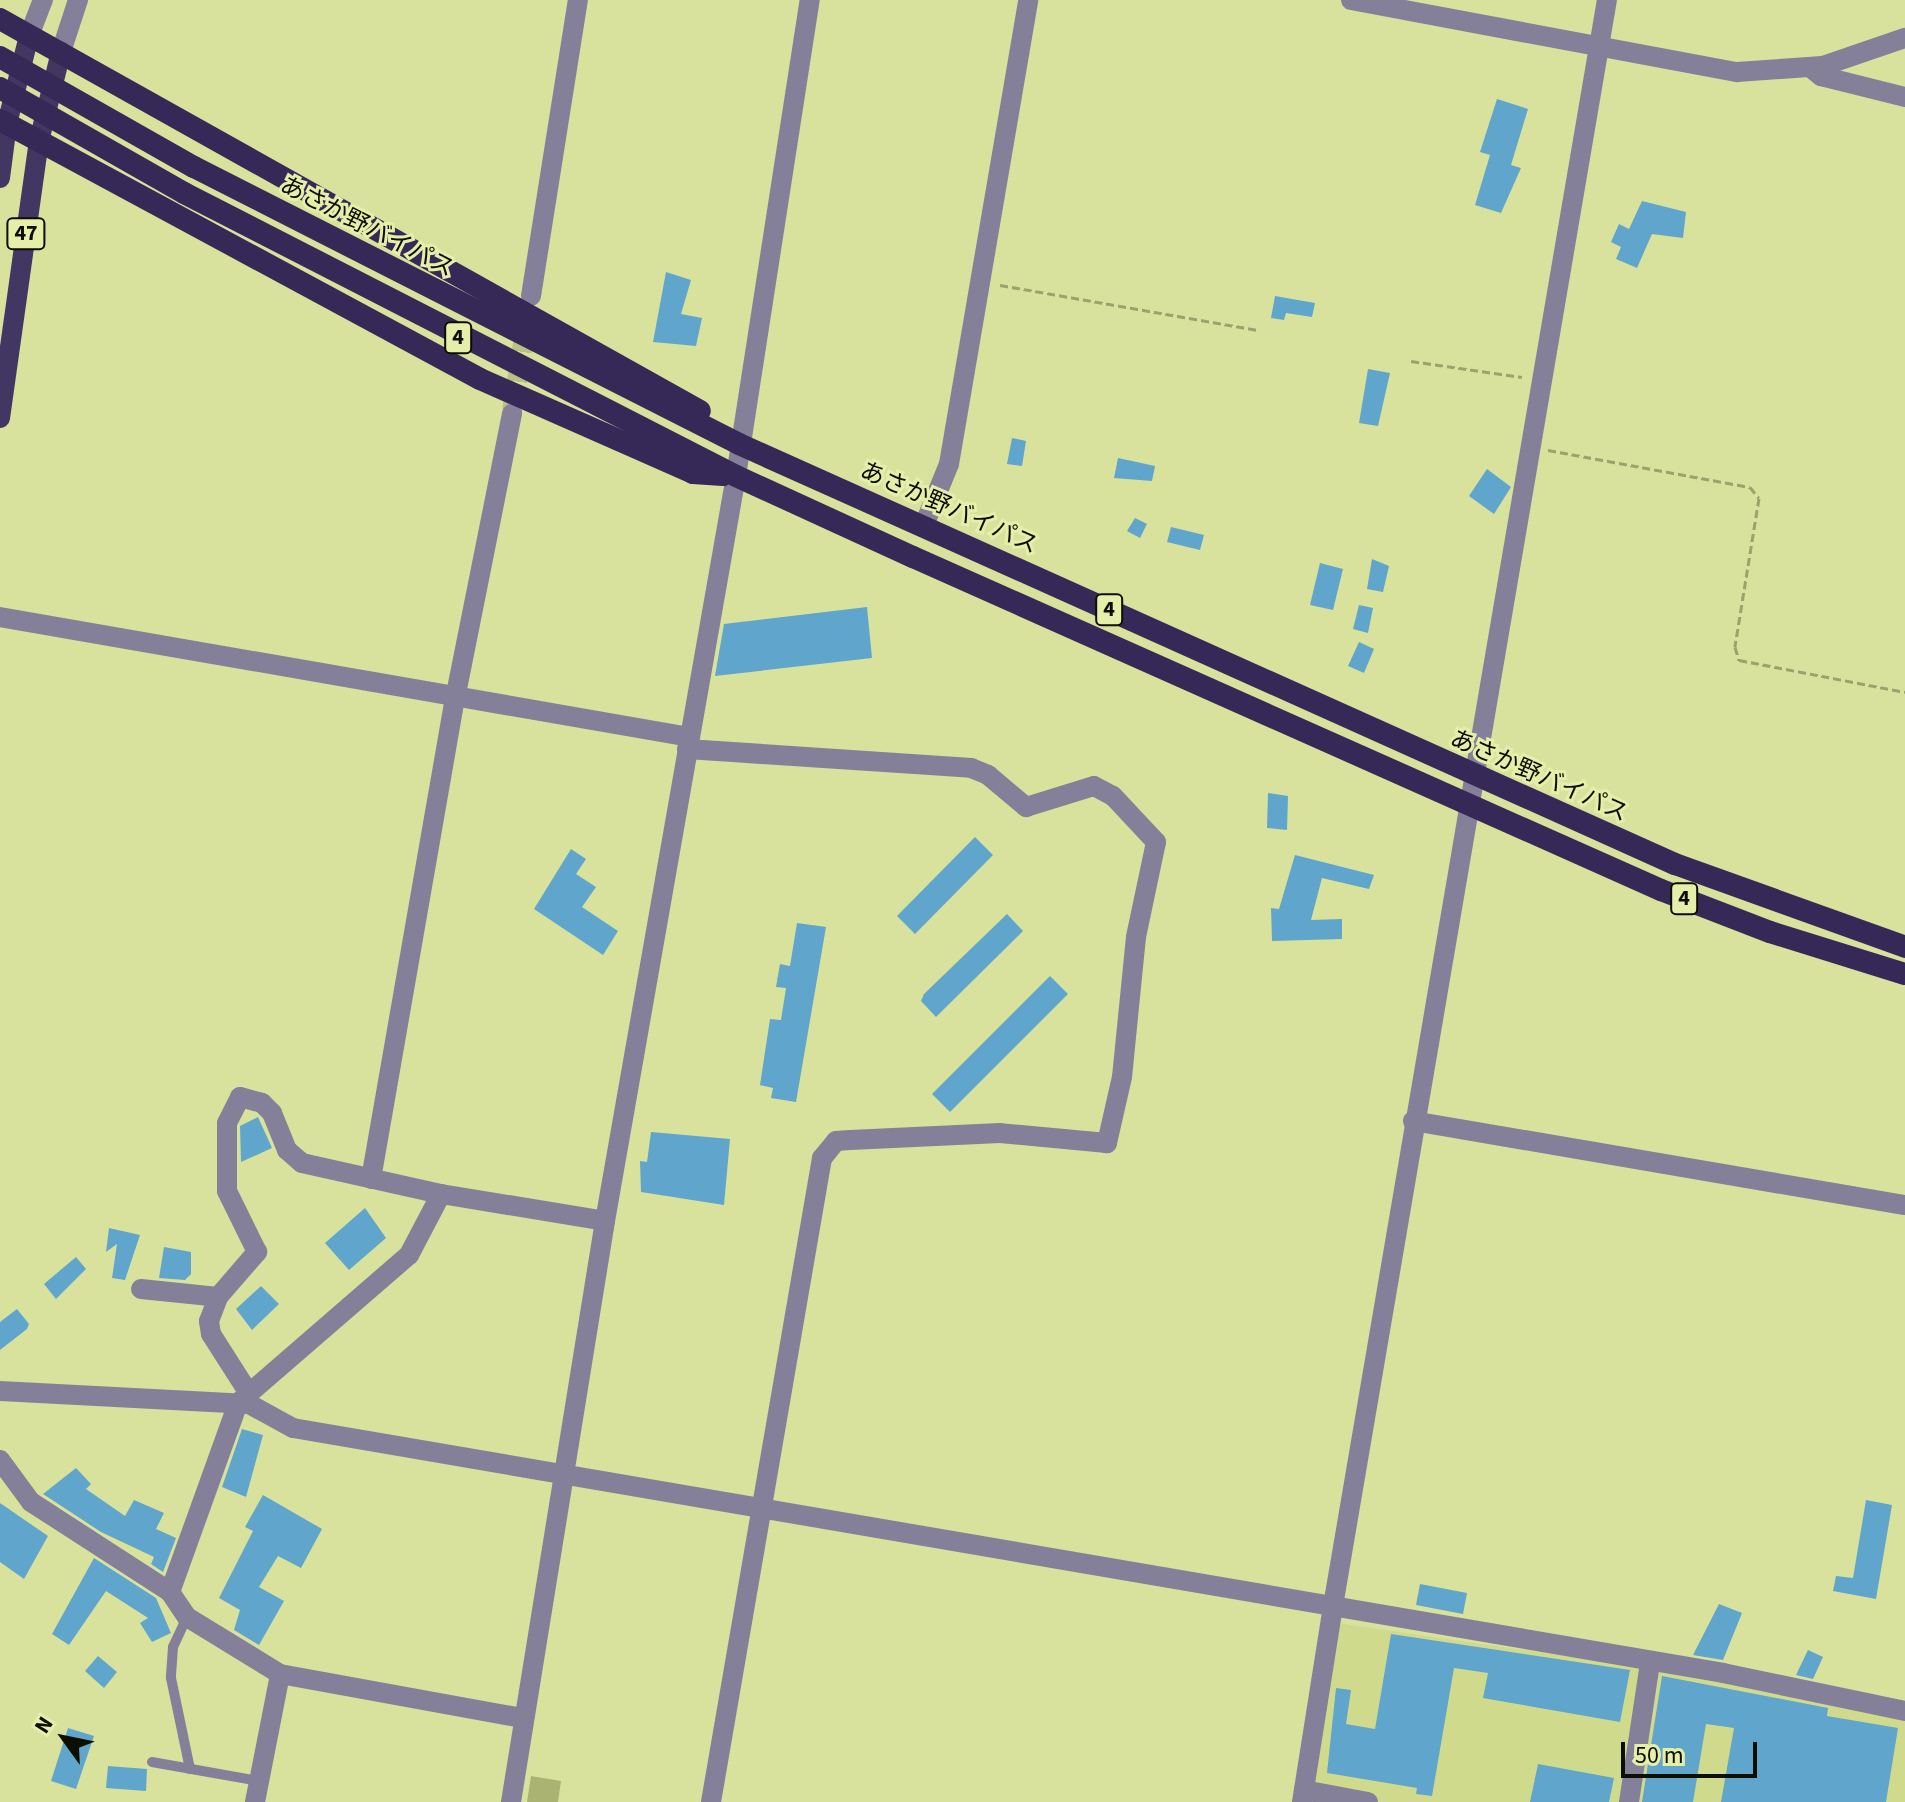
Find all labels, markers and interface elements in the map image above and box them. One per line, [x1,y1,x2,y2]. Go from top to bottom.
street label: あさか野バイパス [275,171,459,283]
road number: 47 [6,216,46,252]
road number: 4 [444,320,472,356]
street label: あさか野バイパス [855,456,1043,560]
road number: 4 [1095,592,1123,628]
street label: あさか野バイパス [1445,724,1633,828]
road number: 4 [1670,881,1698,917]
north arrow [24,1698,104,1778]
text: N [26,1710,61,1740]
scale bar [1625,1726,1761,1776]
text: 50 m [1635,1738,1684,1773]

